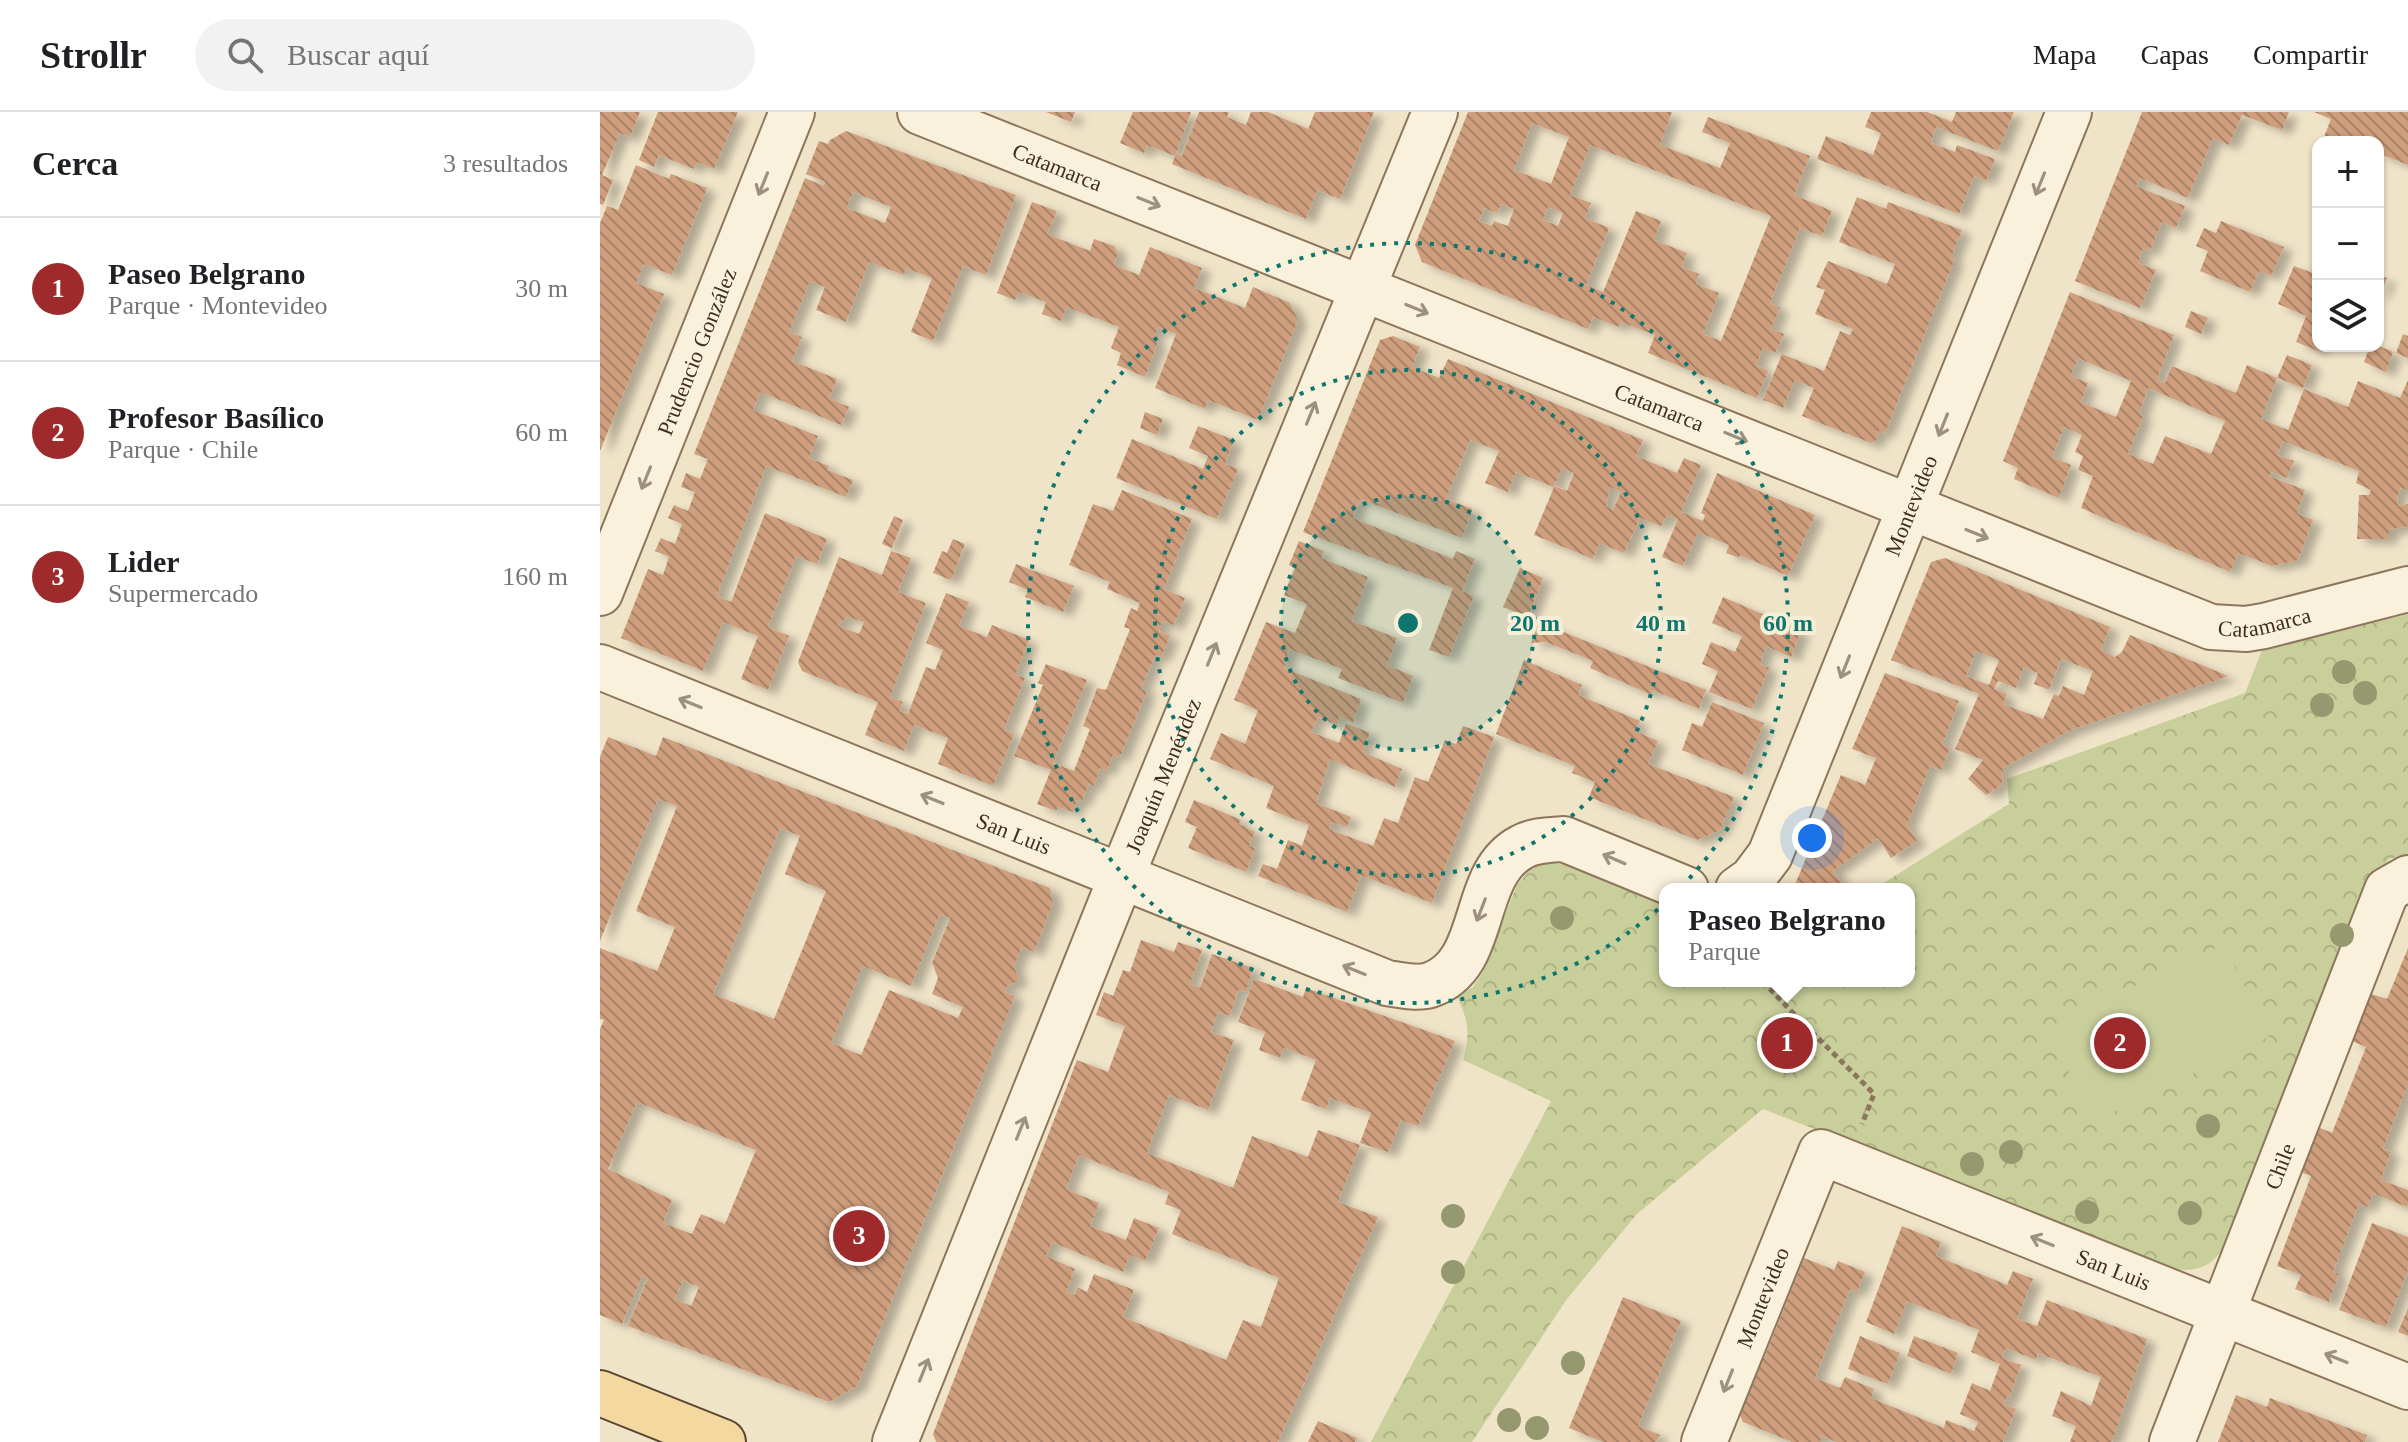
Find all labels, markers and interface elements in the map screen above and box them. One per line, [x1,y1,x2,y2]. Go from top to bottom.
search box [195,19,755,91]
icon: search [223,33,267,77]
text: Strollr [40,34,147,76]
text: Buscar aquí [287,38,429,71]
text: Mapa [2033,39,2096,70]
text: Capas [2140,39,2209,70]
text: Compartir [2253,39,2368,70]
map controls [2312,136,2384,352]
button: + [2312,136,2384,208]
street label: Catamarca [1009,138,1106,196]
text: Cerca [32,145,118,182]
text: 3 resultados [443,149,568,178]
one-way arrow [755,171,769,196]
one-way arrow [2032,171,2046,196]
one-way arrow [1136,196,1161,211]
button: − [2312,208,2384,280]
text: Paseo Belgrano [108,257,305,290]
street label: Prudencio González [652,264,741,439]
text: 1 [52,274,65,303]
text: 30 m [515,274,568,303]
button: layers [2312,280,2384,352]
text: Parque · Montevideo [108,291,328,320]
one-way arrow [1404,302,1428,317]
street label: Catamarca [1611,378,1708,436]
text: Profesor Basílico [108,401,324,434]
one-way arrow [1304,401,1319,426]
one-way arrow [1934,412,1949,437]
text: 2 [52,418,65,447]
text: 60 m [515,418,568,447]
one-way arrow [1723,431,1748,445]
text: Parque · Chile [108,435,258,464]
street label: Montevideo [1879,451,1942,559]
one-way arrow [638,465,652,490]
one-way arrow [1964,528,1989,542]
text: Lider [108,545,180,578]
text: 3 [52,562,65,591]
text: 160 m [502,562,568,591]
text: Supermercado [108,579,258,608]
street label: Catamarca [2217,602,2314,642]
centre of rings [1394,609,1422,637]
text: 20 m [1510,610,1560,636]
text: 40 m [1636,610,1686,636]
text: 60 m [1763,610,1813,636]
one-way arrow [1206,642,1221,666]
one-way arrow [1837,654,1852,679]
street label: Joaquín Menéndez [1120,694,1206,857]
one-way arrow [678,695,703,709]
one-way arrow [920,791,945,805]
street label: San Luis [973,807,1055,859]
your location [1792,818,1832,858]
one-way arrow [1602,850,1627,865]
popup [1659,883,1915,987]
one-way arrow [1473,897,1487,922]
text: Paseo Belgrano [1688,903,1886,936]
text: Parque [1688,937,1760,966]
one-way arrow [1342,962,1367,976]
pin: 1 [1761,1013,1813,1073]
pin: 2 [2094,1013,2146,1073]
one-way arrow [1014,1116,1029,1141]
street label: Chile [2259,1139,2300,1193]
pin: 3 [833,1206,885,1266]
one-way arrow [2030,1233,2055,1247]
street label: Montevideo [1731,1243,1794,1351]
street label: San Luis [2073,1243,2154,1295]
one-way arrow [2324,1350,2349,1364]
one-way arrow [918,1358,932,1383]
one-way arrow [1720,1368,1735,1393]

